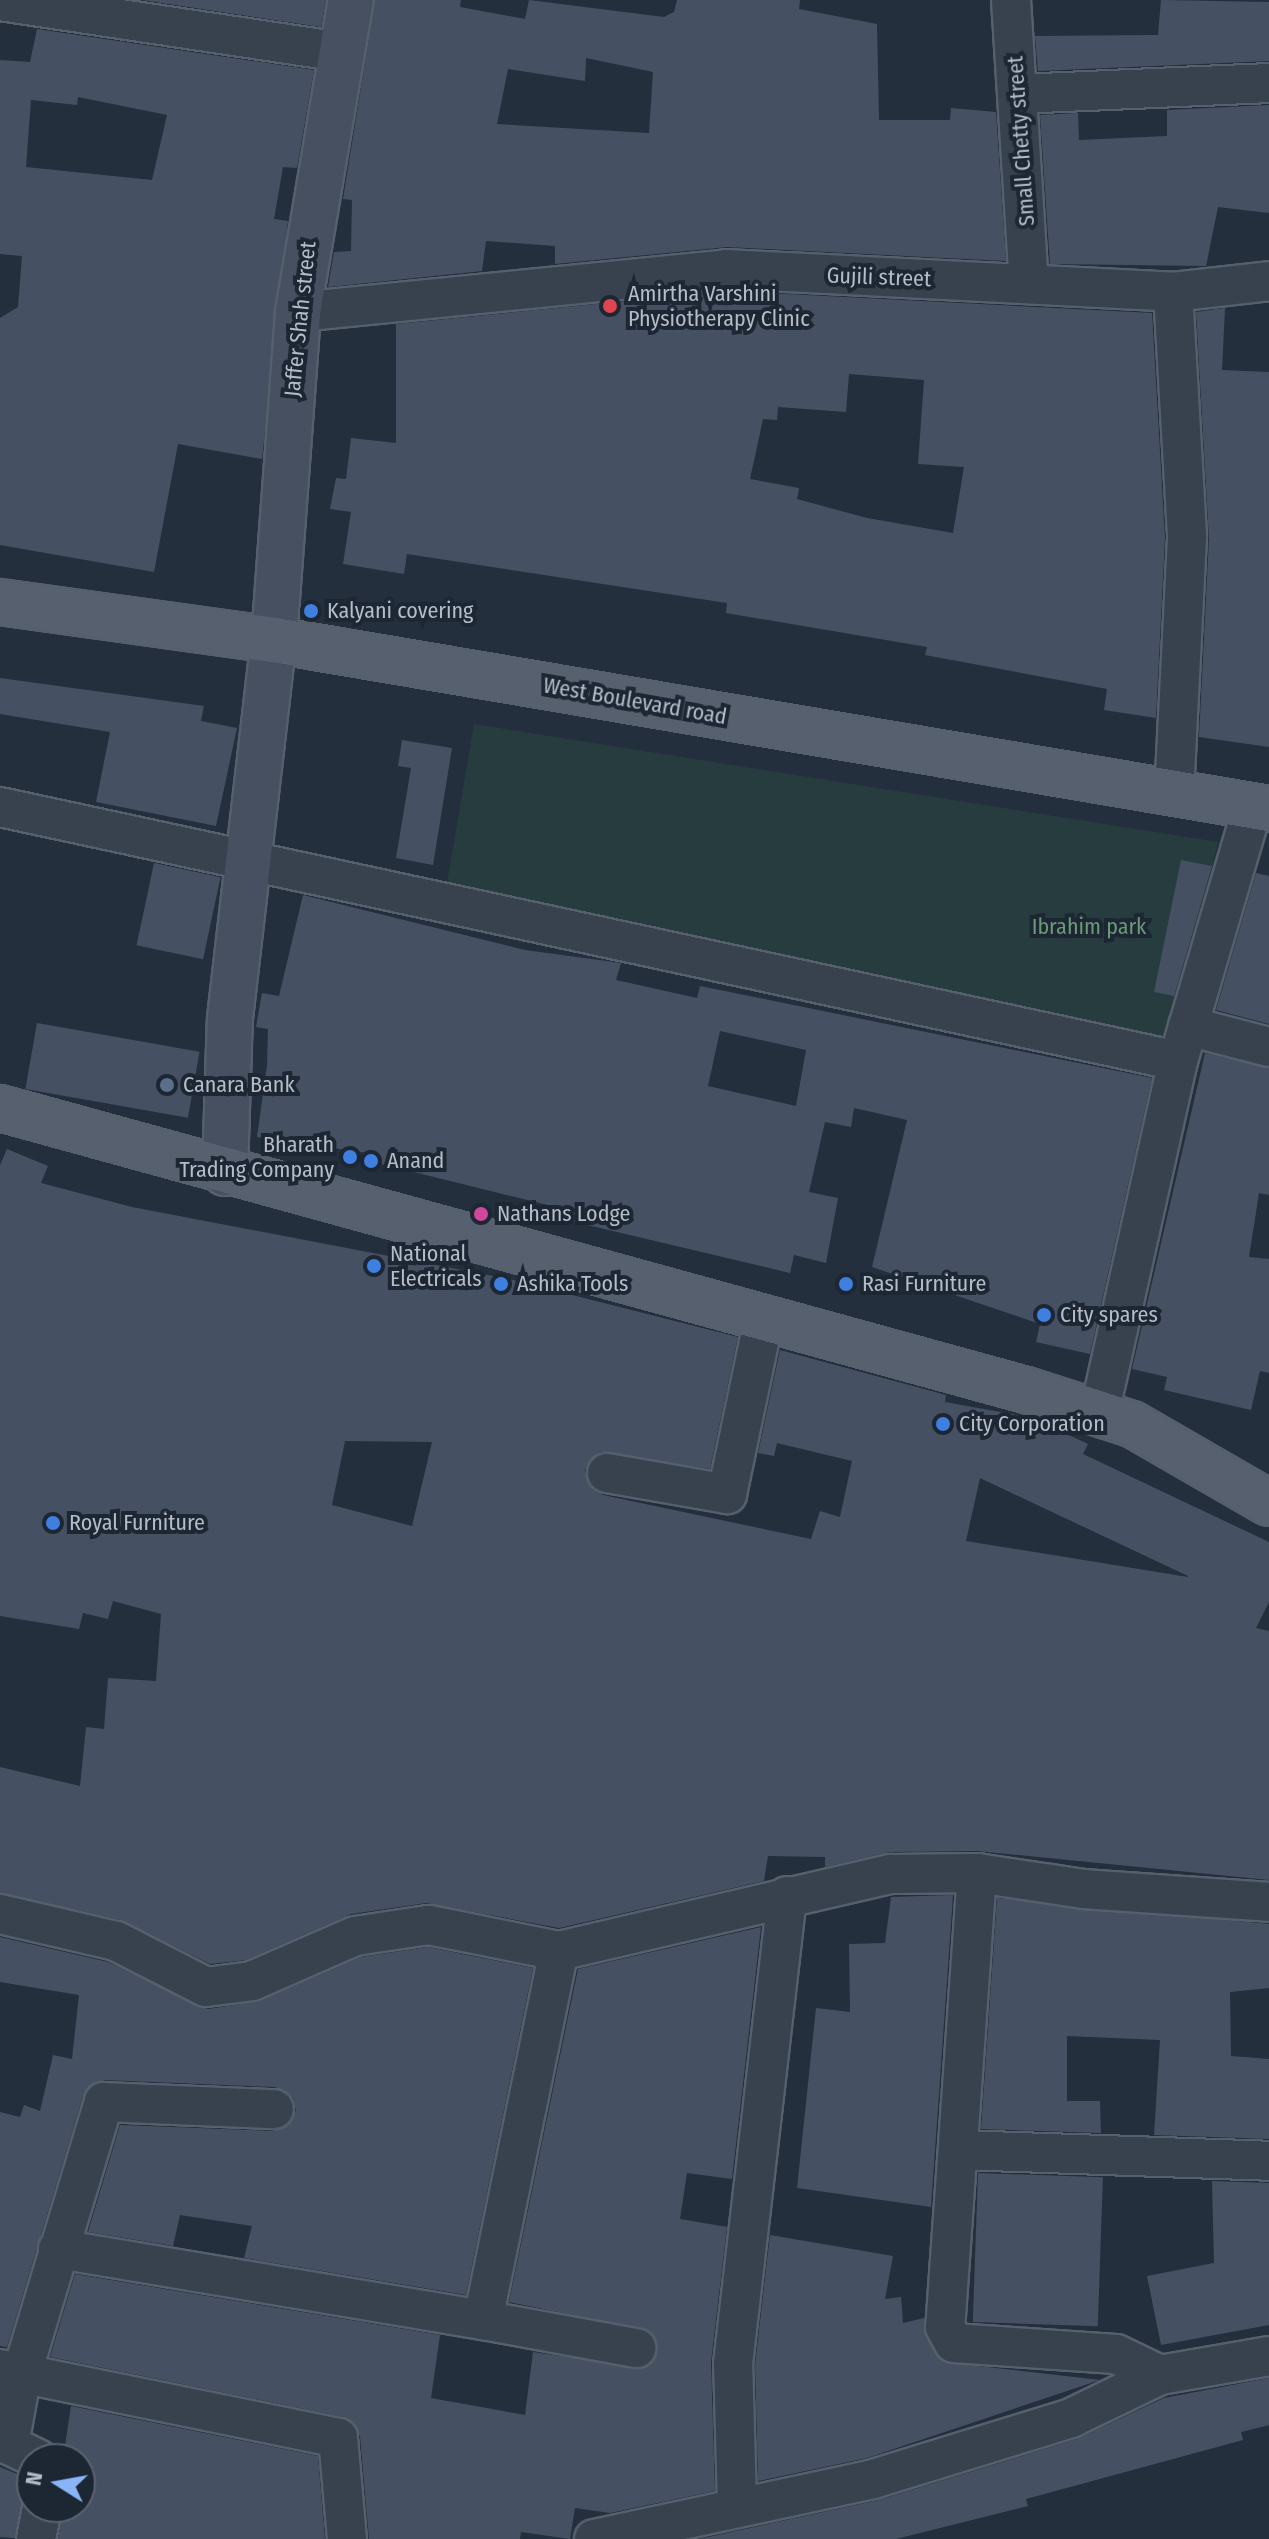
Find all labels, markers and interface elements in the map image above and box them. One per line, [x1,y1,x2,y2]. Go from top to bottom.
street label: Small Chetty street [1002,55,1040,227]
street label: Jaffer Shah street [279,240,321,398]
street label: Gujili street [826,262,932,292]
place label: Amirtha Varshini Physiotherapy Clinic [628,280,810,332]
marker: Amirtha Varshini Physiotherapy Clinic [599,295,621,317]
place label: Kalyani covering [327,598,473,624]
marker: Kalyani covering [302,602,320,620]
street label: West Boulevard road [541,672,729,730]
park label: Ibrahim park [1032,914,1146,940]
place label: Canara Bank [183,1072,295,1098]
marker: Canara Bank [158,1076,176,1094]
place label: Bharath Trading Company [179,1131,334,1182]
marker: Bharath Trading Company [341,1148,359,1166]
place label: Anand [387,1148,444,1174]
marker: Anand [362,1152,380,1170]
place label: Nathans Lodge [497,1201,630,1227]
marker: Nathans Lodge [472,1205,490,1223]
place label: National Electricals [390,1240,482,1292]
marker: National Electricals [365,1257,383,1275]
place label: Ashika Tools [517,1271,628,1297]
place label: Rasi Furniture [862,1271,986,1297]
marker: Ashika Tools [492,1275,510,1293]
marker: Rasi Furniture [837,1275,855,1293]
place label: City spares [1060,1302,1158,1328]
marker: City spares [1035,1306,1053,1324]
place label: City Corporation [959,1411,1105,1437]
marker: City Corporation [934,1415,952,1433]
place label: Royal Furniture [69,1510,205,1536]
marker: Royal Furniture [44,1514,62,1532]
north arrow [16,2443,96,2523]
text: N [19,2470,48,2488]

